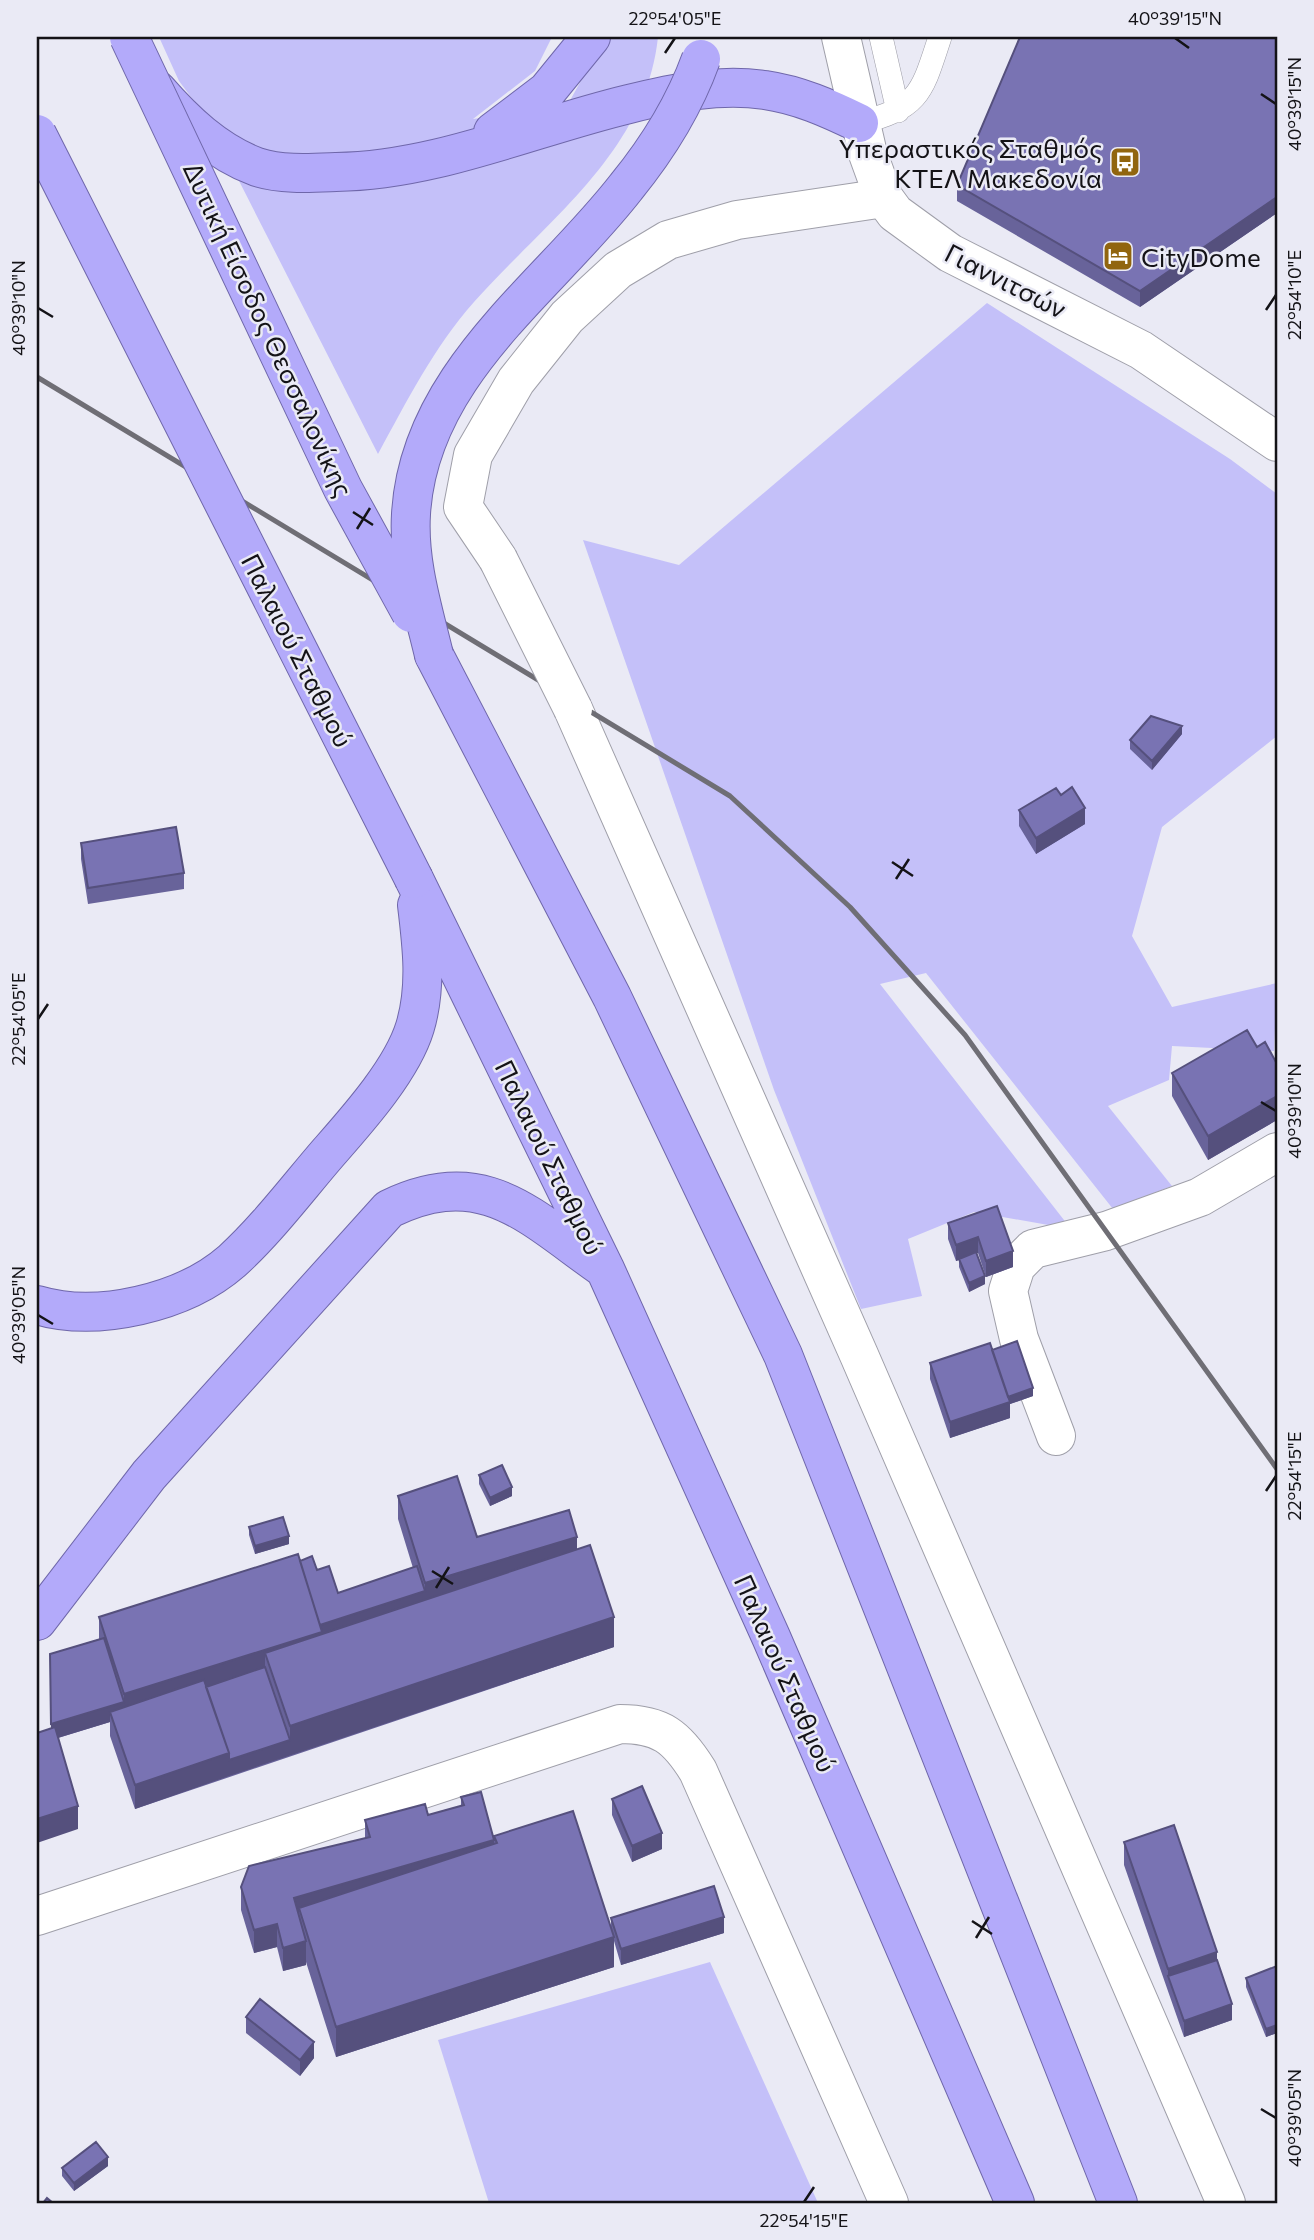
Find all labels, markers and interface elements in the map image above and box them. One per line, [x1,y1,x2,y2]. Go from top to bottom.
text: 22°54'05"E [629,7,721,29]
text: 40°39'15"N [1128,7,1222,29]
text: 40°39'15"N [1283,57,1305,151]
place label: Υπεραστικός Σταθμός ΚΤΕΛ Μακεδονία [839,132,1102,193]
bus stop icon: Υπεραστικός Σταθμός ΚΤΕΛ Μακεδονία [1108,145,1142,179]
street label: Δυτική Είσοδος Θεσσαλονίκης [178,157,360,501]
street label: Γιαννιτσών [940,236,1072,324]
hotel icon: CityDome [1101,239,1135,273]
place label: CityDome [1141,241,1261,272]
text: 22°54'10"E [1283,250,1305,340]
text: 40°39'10"N [7,260,29,356]
street label: Παλαιού Σταθμού [236,548,360,752]
text: 22°54'05"E [7,973,29,1065]
street label: Παλαιού Σταθμού [489,1055,611,1259]
text: 40°39'10"N [1283,1063,1305,1159]
text: 40°39'05"N [7,1266,29,1364]
text: 22°54'15"E [1283,1432,1305,1520]
street label: Παλαιού Σταθμού [729,1570,843,1776]
text: 40°39'05"N [1283,2069,1305,2167]
text: 22°54'15"E [760,2209,848,2231]

